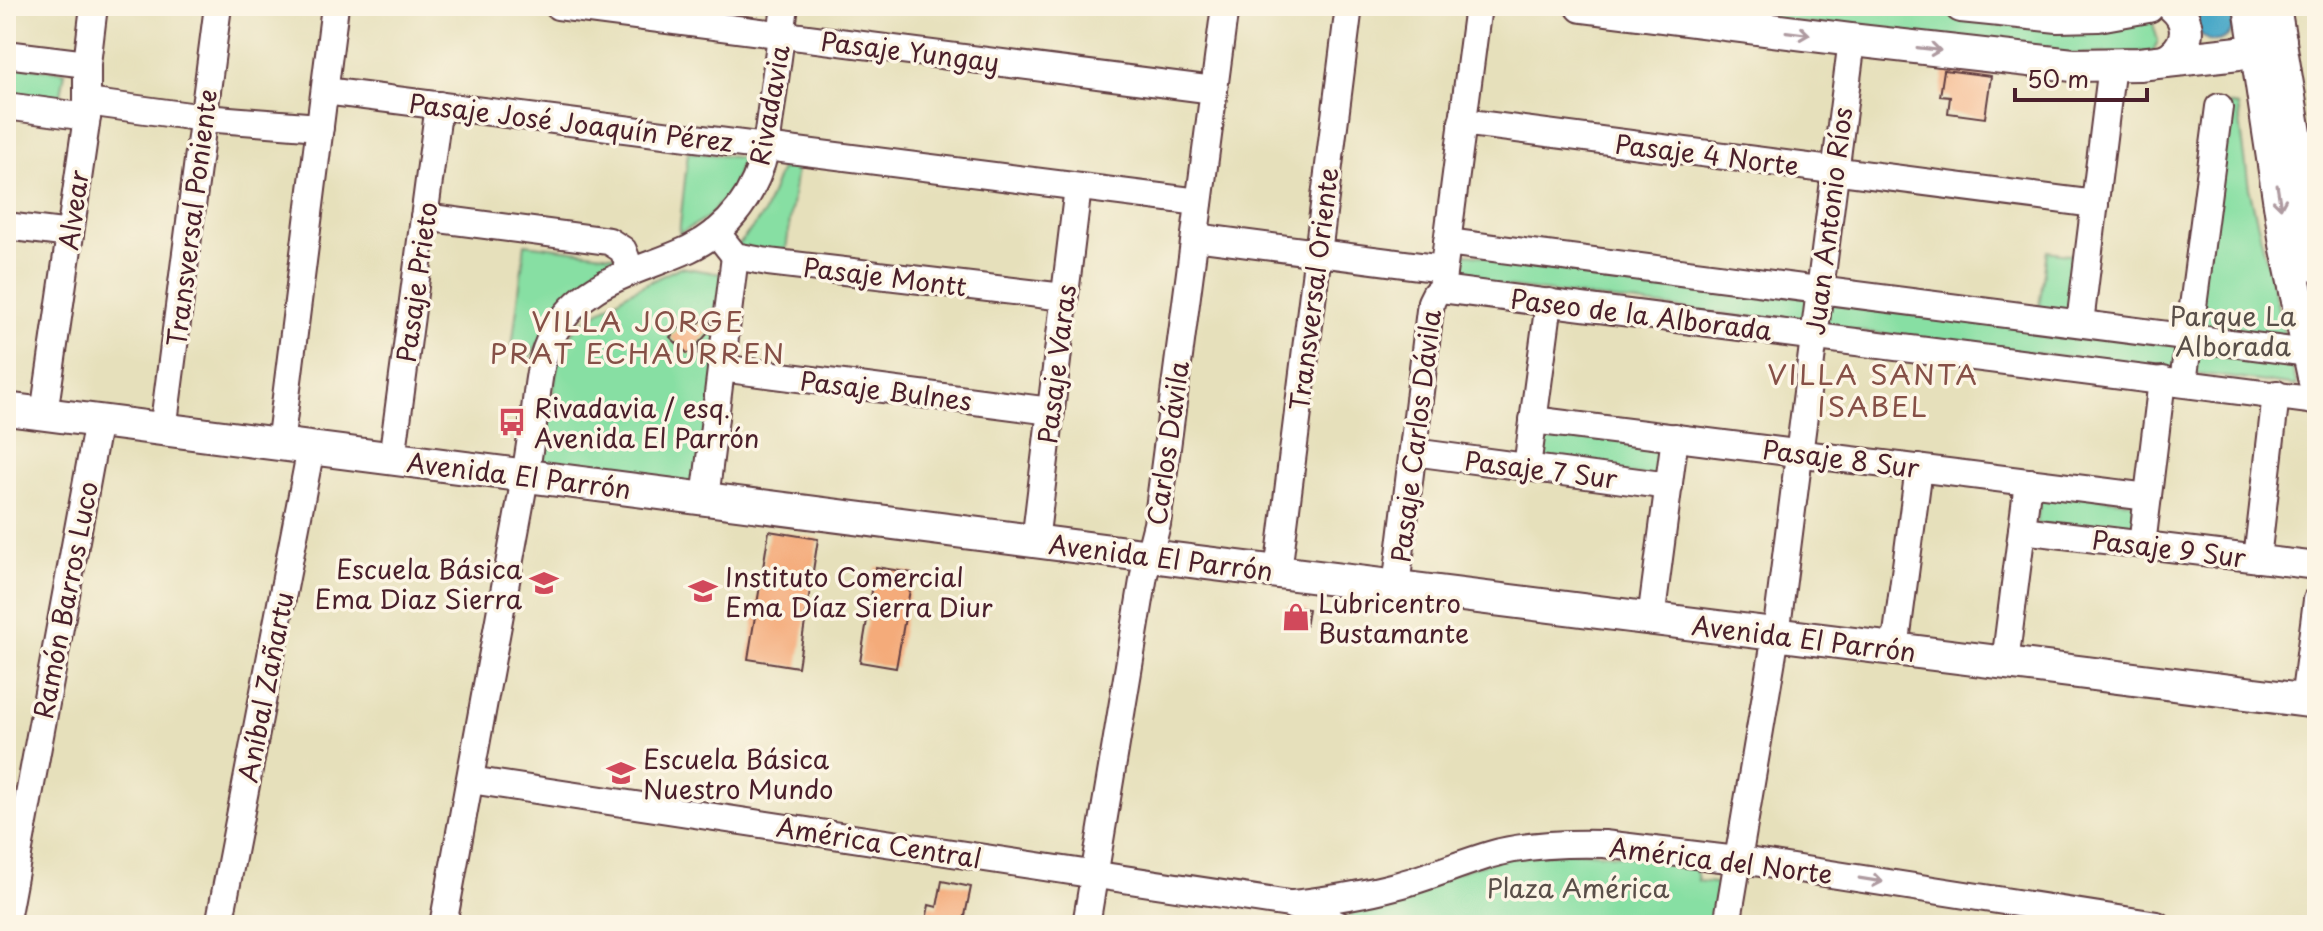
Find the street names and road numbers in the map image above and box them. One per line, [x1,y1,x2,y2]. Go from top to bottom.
street label: Pasaje Yungay [819,21,1001,81]
street label: Rivadavia [739,41,799,168]
street label: Pasaje José Joaquín Pérez [407,83,735,161]
street label: Transversal Poniente [156,87,226,349]
street label: Juan Antonio Ríos [1795,105,1861,337]
street label: Pasaje 4 Norte [1613,123,1801,185]
street label: Transversal Oriente [1279,165,1347,413]
street label: Alvear [48,167,98,253]
street label: Pasaje Prieto [385,199,447,365]
street label: Pasaje Montt [801,247,969,305]
street label: Paseo de la Alborada [1508,279,1775,349]
street label: Pasaje Varas [1027,282,1085,446]
street label: Pasaje Carlos Dávila [1380,307,1450,565]
street label: Carlos Dávila [1136,358,1198,528]
street label: Pasaje Bulnes [798,360,974,420]
street label: Pasaje 8 Sur [1760,429,1922,487]
street label: Pasaje 7 Sur [1462,440,1621,498]
street label: Avenida El Parrón [405,442,633,508]
street label: Ramón Barros Luco [23,478,107,722]
street label: Pasaje 9 Sur [2090,519,2249,577]
street label: Avenida El Parrón [1047,524,1275,590]
street label: Aníbal Zañartu [227,588,303,786]
street label: Avenida El Parrón [1690,605,1918,671]
street label: América Central [774,807,984,877]
street label: América del Norte [1607,827,1835,893]

